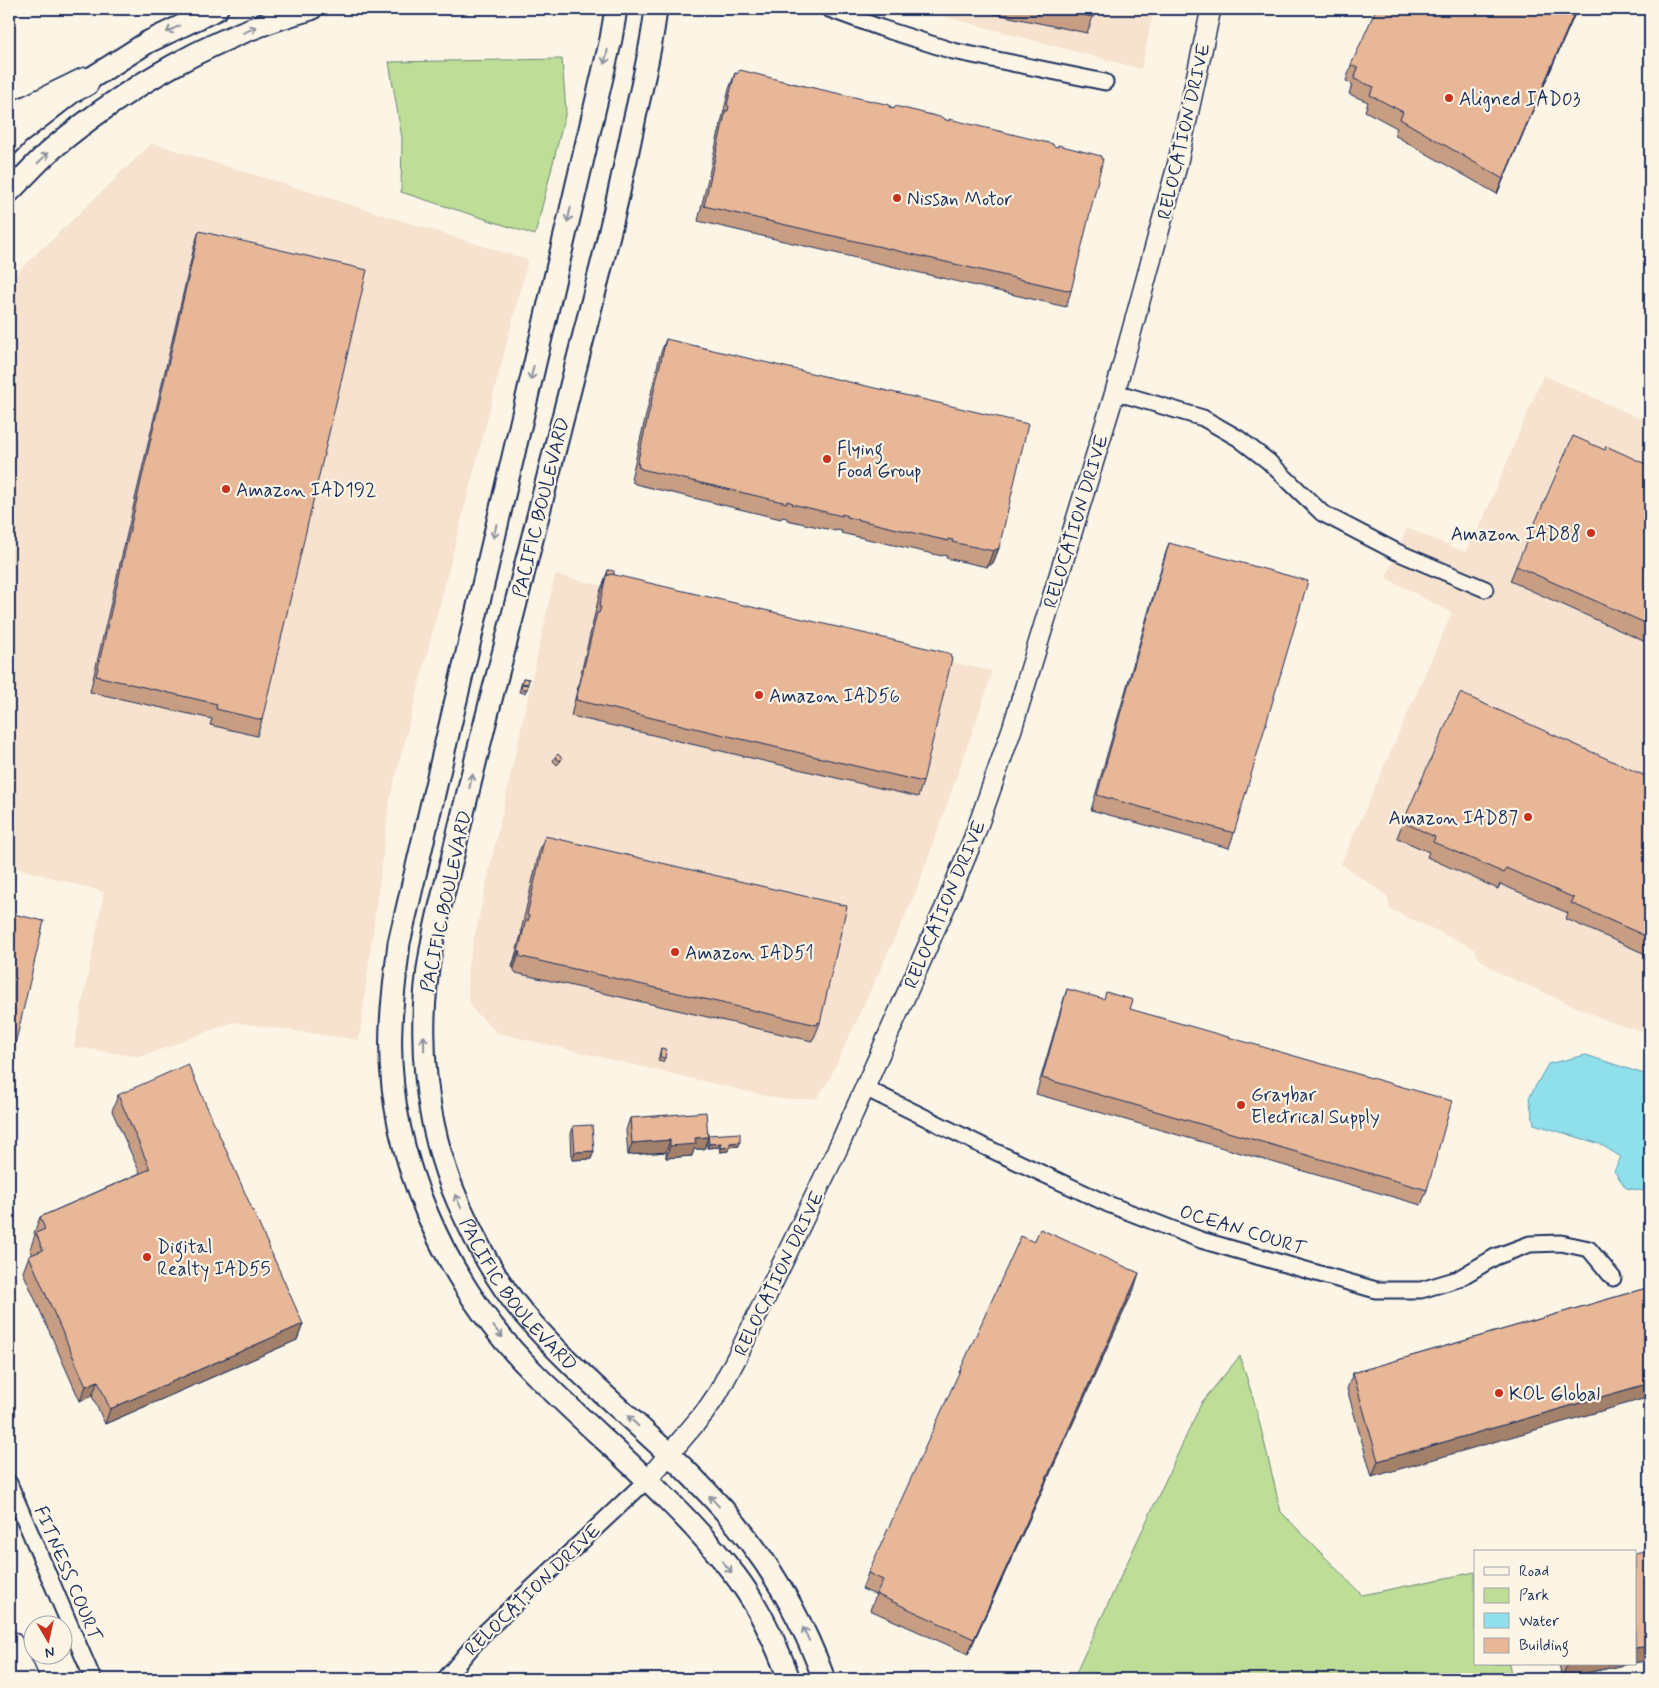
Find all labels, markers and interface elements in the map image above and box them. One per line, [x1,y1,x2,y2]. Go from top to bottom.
one-way arrow [242,24,257,34]
one-way arrow [166,25,181,34]
street label: RELOCATION DRIVE [1152,41,1217,222]
one-way arrow [601,48,610,64]
place label: Aligned IAD03 [1459,87,1581,113]
marker: Aligned IAD03 [1443,92,1455,104]
one-way arrow [37,152,49,164]
place label: Nissan Motor [907,187,1012,212]
marker: Nissan Motor [891,192,903,204]
one-way arrow [564,206,573,222]
one-way arrow [527,365,536,381]
street label: PACIFIC BOULEVARD [507,415,576,600]
street label: RELOCATION DRIVE [1038,431,1115,611]
place label: Flying Food Group [837,437,922,484]
marker: Flying Food Group [821,453,833,465]
place label: Amazon IAD192 [236,478,376,503]
marker: Amazon IAD192 [220,483,232,495]
place label: Amazon IAD88 [1451,522,1581,547]
one-way arrow [490,523,499,539]
marker: Amazon IAD88 [1585,527,1597,539]
place label: Amazon IAD56 [769,684,900,709]
marker: Amazon IAD56 [753,689,765,701]
one-way arrow [467,773,476,789]
place label: Amazon IAD87 [1389,806,1518,831]
street label: PACIFIC BOULEVARD [415,808,478,994]
marker: Amazon IAD87 [1522,811,1534,823]
street label: RELOCATION DRIVE [899,817,992,993]
place label: Amazon IAD51 [685,941,814,966]
marker: Amazon IAD51 [669,946,681,958]
one-way arrow [419,1035,428,1051]
place label: Graybar Electrical Supply [1251,1083,1380,1130]
marker: Graybar Electrical Supply [1235,1099,1247,1111]
street label: RELOCATION DRIVE [729,1187,830,1360]
one-way arrow [452,1194,462,1209]
street label: OCEAN COURT [1176,1199,1310,1262]
street label: PACIFIC BOULEVARD [453,1214,582,1377]
place label: Digital Realty IAD55 [157,1235,271,1283]
marker: Digital Realty IAD55 [141,1251,153,1263]
one-way arrow [492,1325,504,1338]
place label: KOL Global [1509,1382,1600,1407]
marker: KOL Global [1493,1387,1505,1399]
one-way arrow [627,1415,640,1427]
one-way arrow [708,1494,720,1507]
street label: FITNESS COURT [28,1502,108,1646]
street label: RELOCATION DRIVE [459,1518,607,1662]
legend [1474,1550,1636,1666]
one-way arrow [722,1560,733,1573]
text: Road [1519,1562,1549,1582]
text: Park [1519,1586,1549,1606]
text: Water [1519,1612,1559,1632]
north arrow [22,1616,72,1666]
one-way arrow [800,1627,810,1642]
text: Building [1519,1636,1569,1657]
text: N [44,1642,56,1661]

